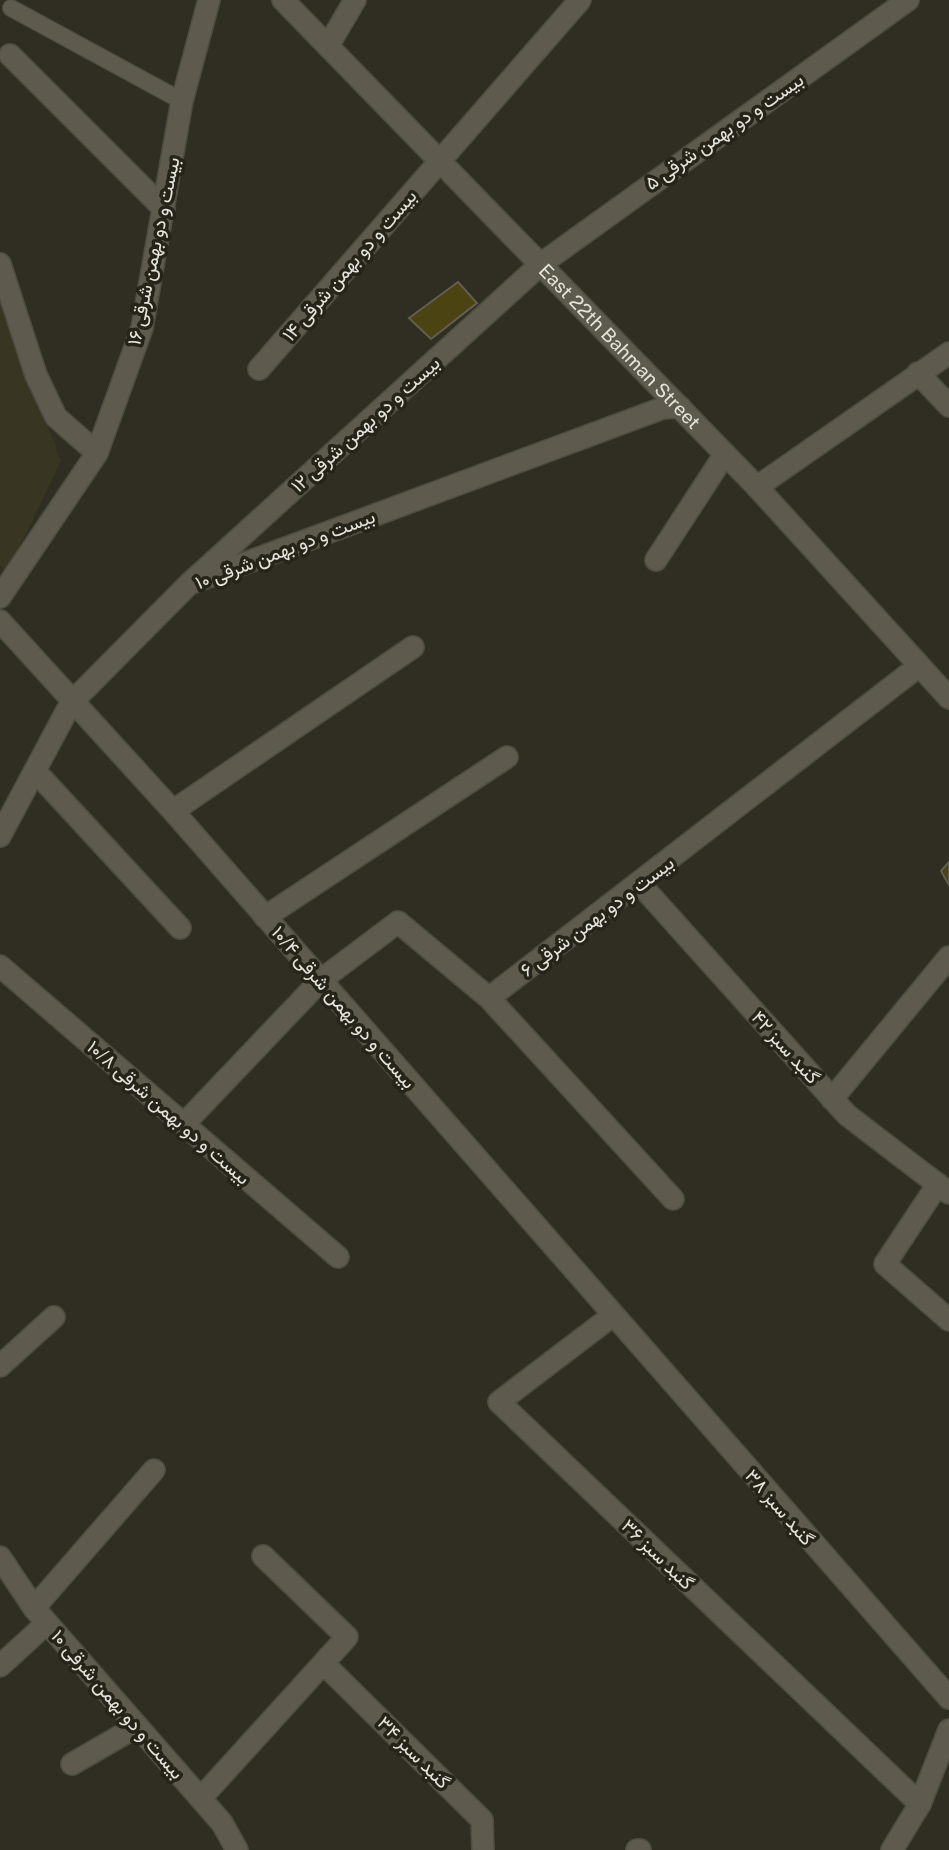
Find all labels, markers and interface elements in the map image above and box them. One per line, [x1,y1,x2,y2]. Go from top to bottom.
street label: بیست و دو بهمن شرقی ۵ [641,68,808,195]
street label: بیست و دو بهمن شرقی ۱۶ [122,155,185,347]
street label: بیست و دو بهمن شرقی ۱۴ [277,185,421,346]
street label: East 22th Bahman Street [535,259,705,433]
street label: بیست و دو بهمن شرقی ۱۲ [286,351,445,497]
street label: بیست و دو بهمن شرقی ۱۰ [192,505,378,594]
street label: بیست و دو بهمن شرقی ۶ [516,851,679,982]
street label: بیست و دو بهمن شرقی ۱۰/۴ [267,921,421,1093]
street label: گنبد سبز ۴۲ [747,1006,824,1089]
street label: بیست و دو بهمن شرقی ۱۰/۸ [83,1035,255,1189]
street label: گنبد سبز ۳۸ [740,1465,819,1550]
street label: گنبد سبز ۳۶ [617,1514,699,1594]
street label: بیست و دو بهمن شرقی ۱۰ [46,1625,189,1784]
street label: گنبد سبز ۳۴ [373,1711,455,1793]

